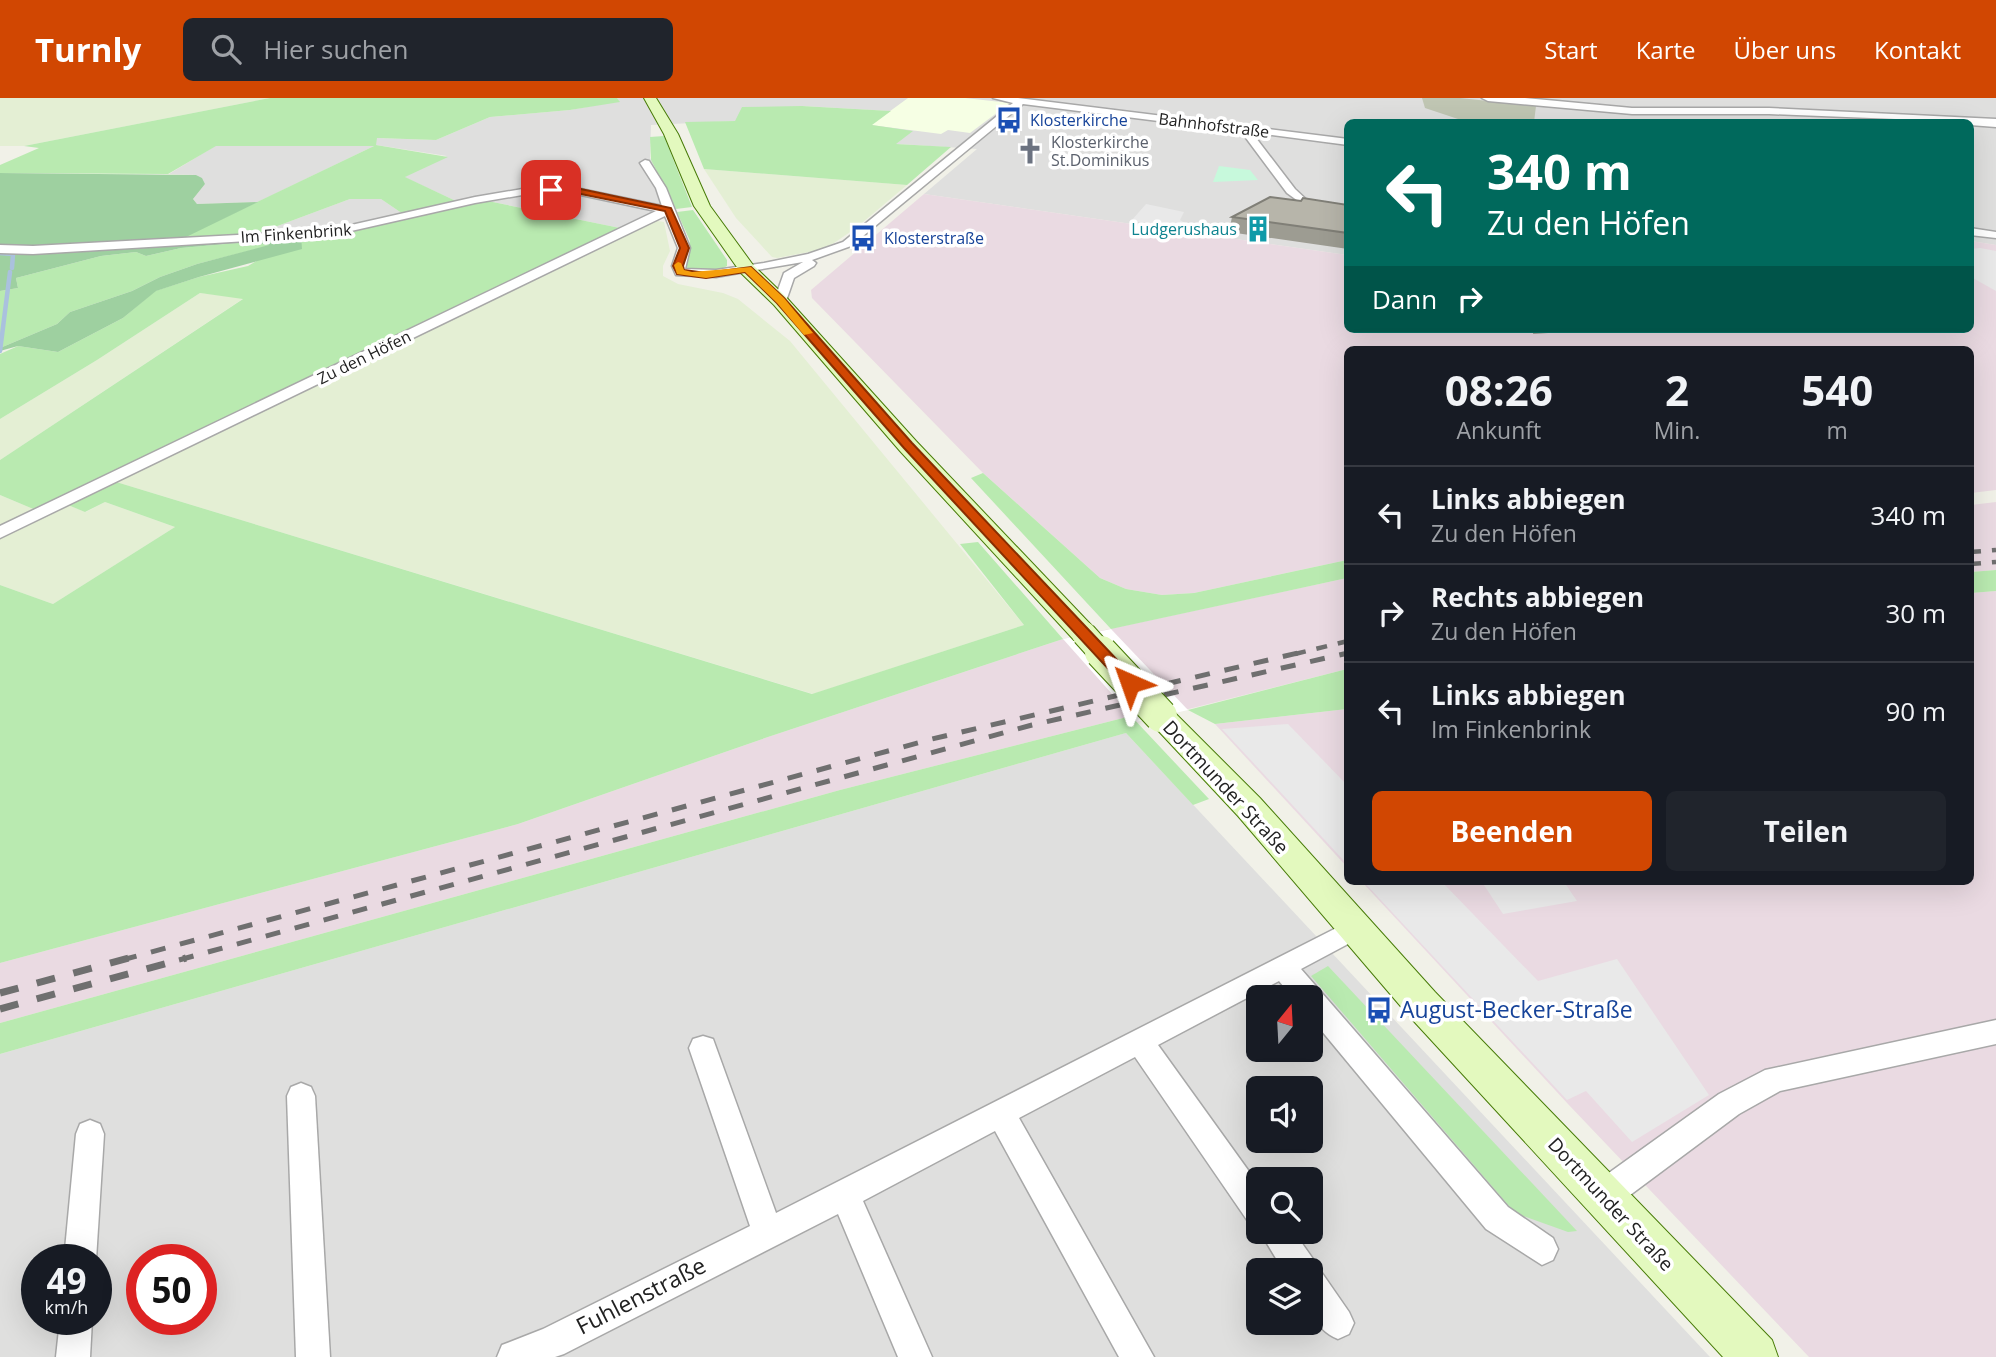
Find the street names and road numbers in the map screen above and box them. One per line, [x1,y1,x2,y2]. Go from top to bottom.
street label: Bahnhofstraße [1157,107,1271,143]
street label: Im Finkenbrink [240,218,353,248]
street label: Zu den Höfen [314,325,414,389]
street label: Dortmunder Straße [1157,715,1295,859]
street label: Dortmunder Straße [1542,1132,1680,1276]
street label: Fuhlenstraße [570,1249,711,1341]

